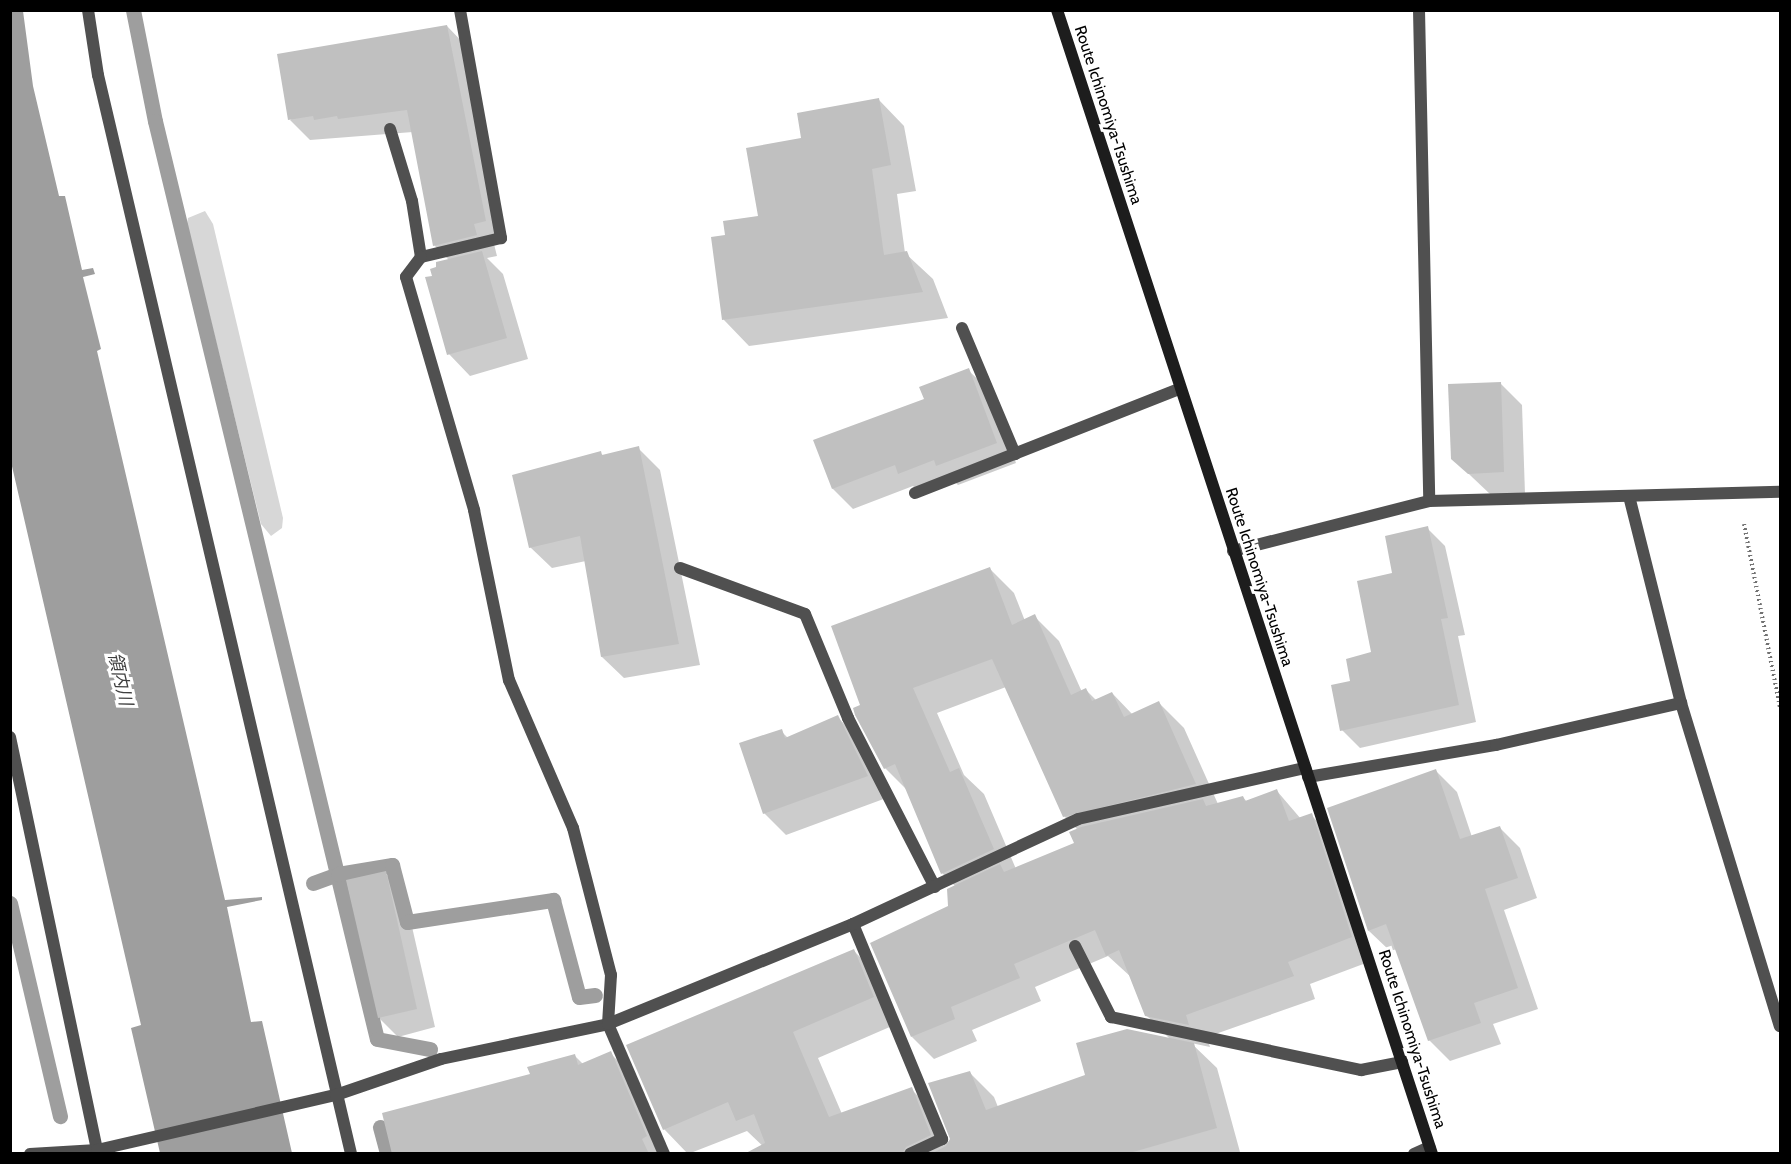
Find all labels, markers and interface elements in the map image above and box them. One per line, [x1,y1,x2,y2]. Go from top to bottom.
street label: Route Ichinomiya-Tsushima [1070,23,1146,207]
street label: Route Ichinomiya-Tsushima [1221,485,1297,669]
water label: 領内川 [103,650,137,708]
street label: Route Ichinomiya-Tsushima [1374,947,1450,1131]

